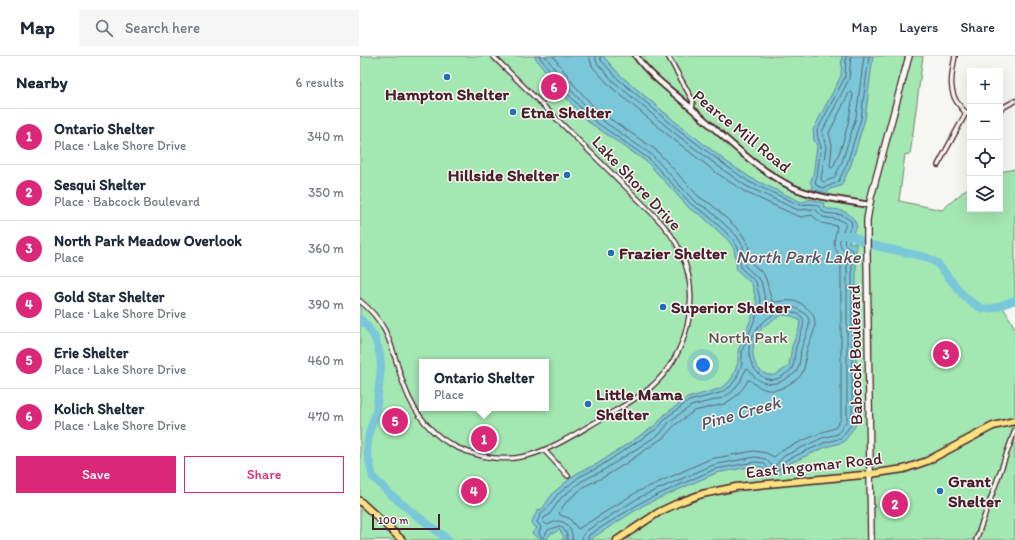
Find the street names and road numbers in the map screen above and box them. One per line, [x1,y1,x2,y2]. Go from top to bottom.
street label: Pearce Mill Road [689,85,795,177]
street label: Lake Shore Drive [588,132,686,234]
street label: Babcock Boulevard [844,285,866,425]
street label: East Ingomar Road [745,448,884,482]

